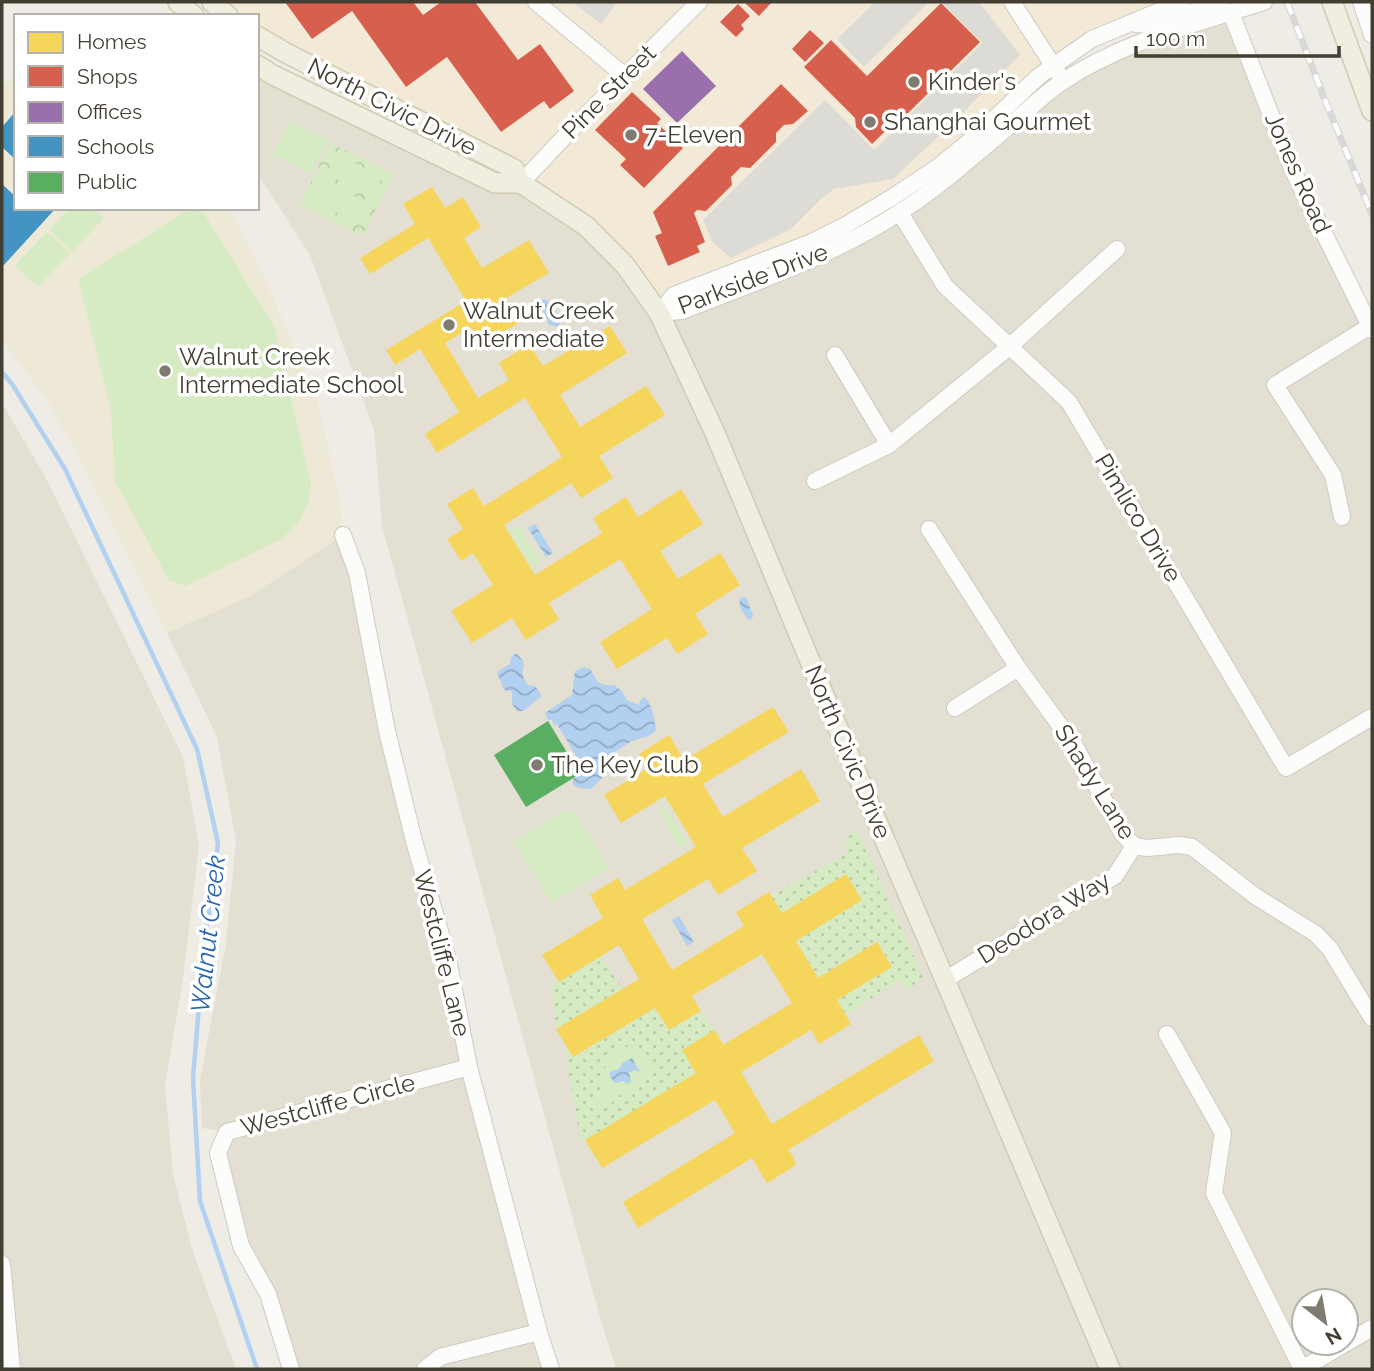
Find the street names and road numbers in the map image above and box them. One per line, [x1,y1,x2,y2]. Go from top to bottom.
street label: Pine Street [556,39,662,145]
street label: North Civic Drive [303,52,481,162]
street label: Jones Road [1259,108,1338,238]
street label: Parkside Drive [674,237,832,320]
street label: Pimlico Drive [1089,448,1188,587]
street label: North Civic Drive [799,661,898,843]
street label: Shady Lane [1049,719,1142,845]
street label: Deodora Way [972,865,1115,970]
street label: Westcliffe Lane [408,866,477,1039]
street label: Westcliffe Circle [238,1067,418,1142]

